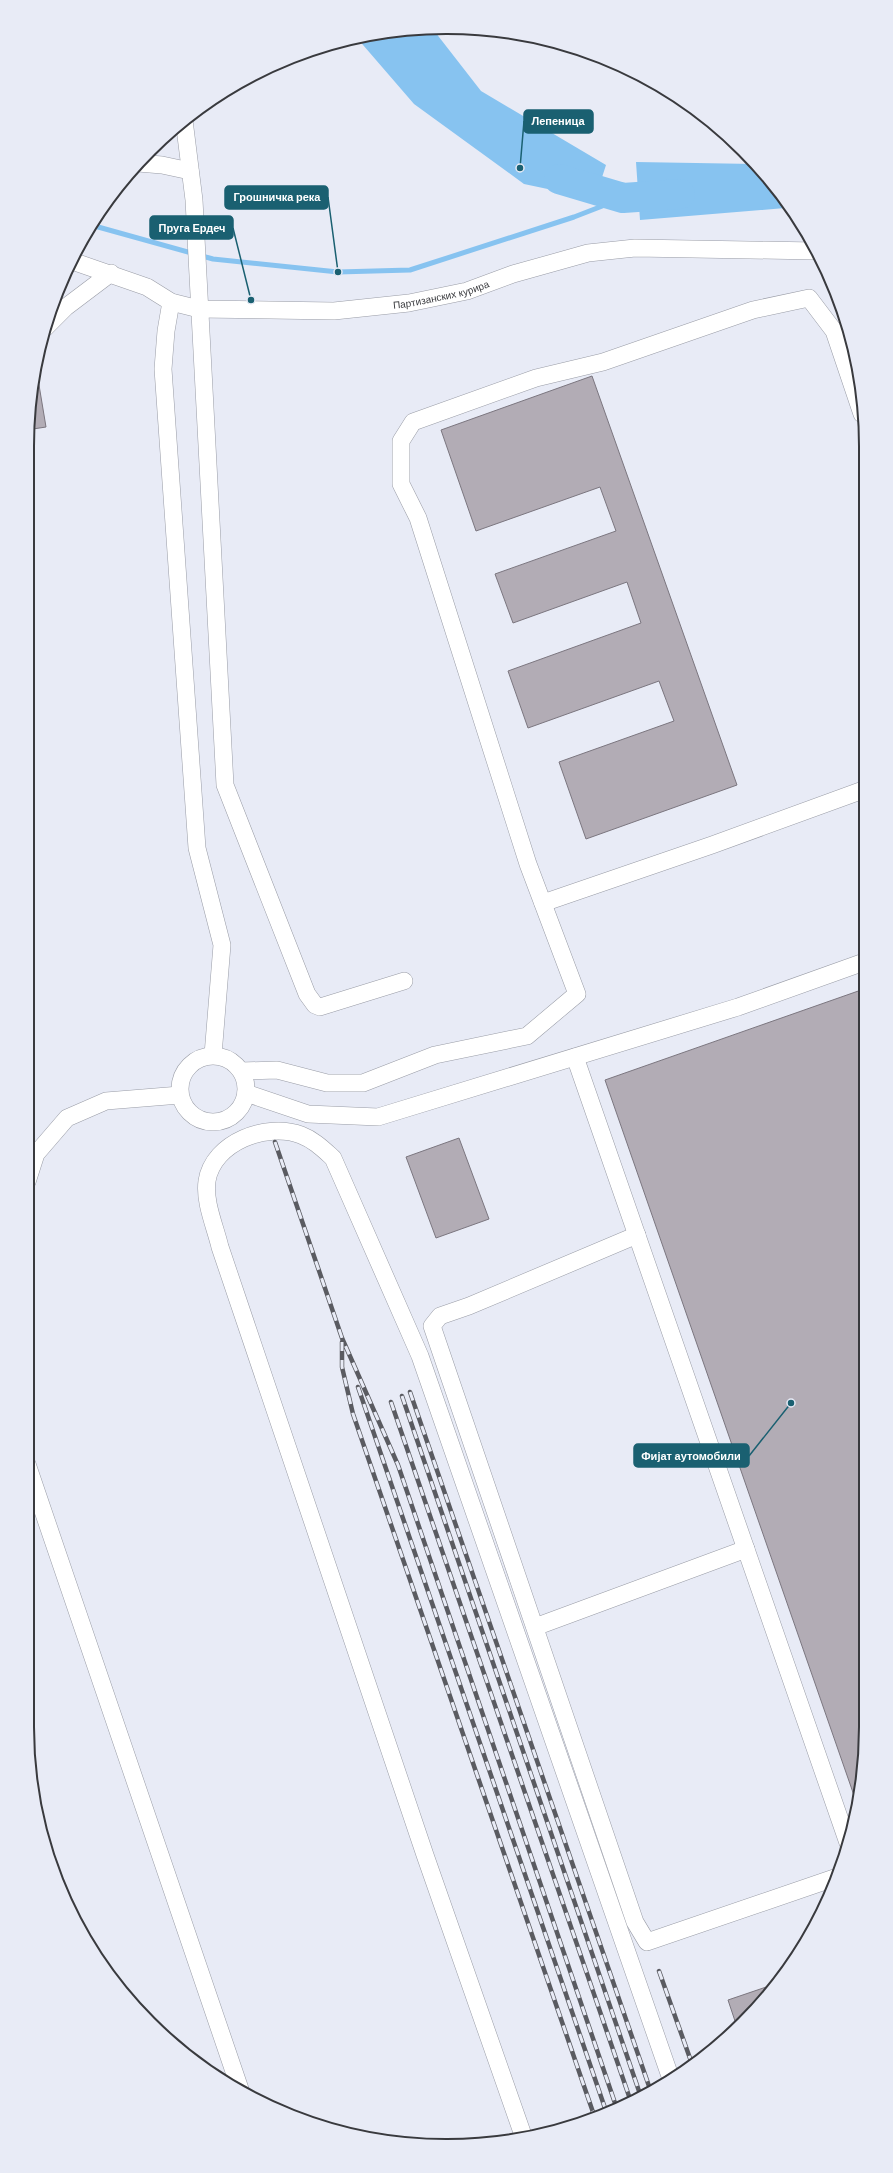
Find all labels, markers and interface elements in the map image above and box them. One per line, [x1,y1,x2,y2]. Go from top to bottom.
callout: Лепеница [524,110,593,133]
text: Лепеница [531,114,585,128]
callout: Грошничка река [225,186,328,209]
text: Грошничка река [234,190,321,204]
callout: Пруга Ердеч [150,216,233,239]
text: Пруга Ердеч [159,221,225,235]
street label: Партизанских курира [392,277,491,311]
callout: Фијат аутомобили [634,1444,749,1467]
text: Фијат аутомобили [641,1449,741,1463]

